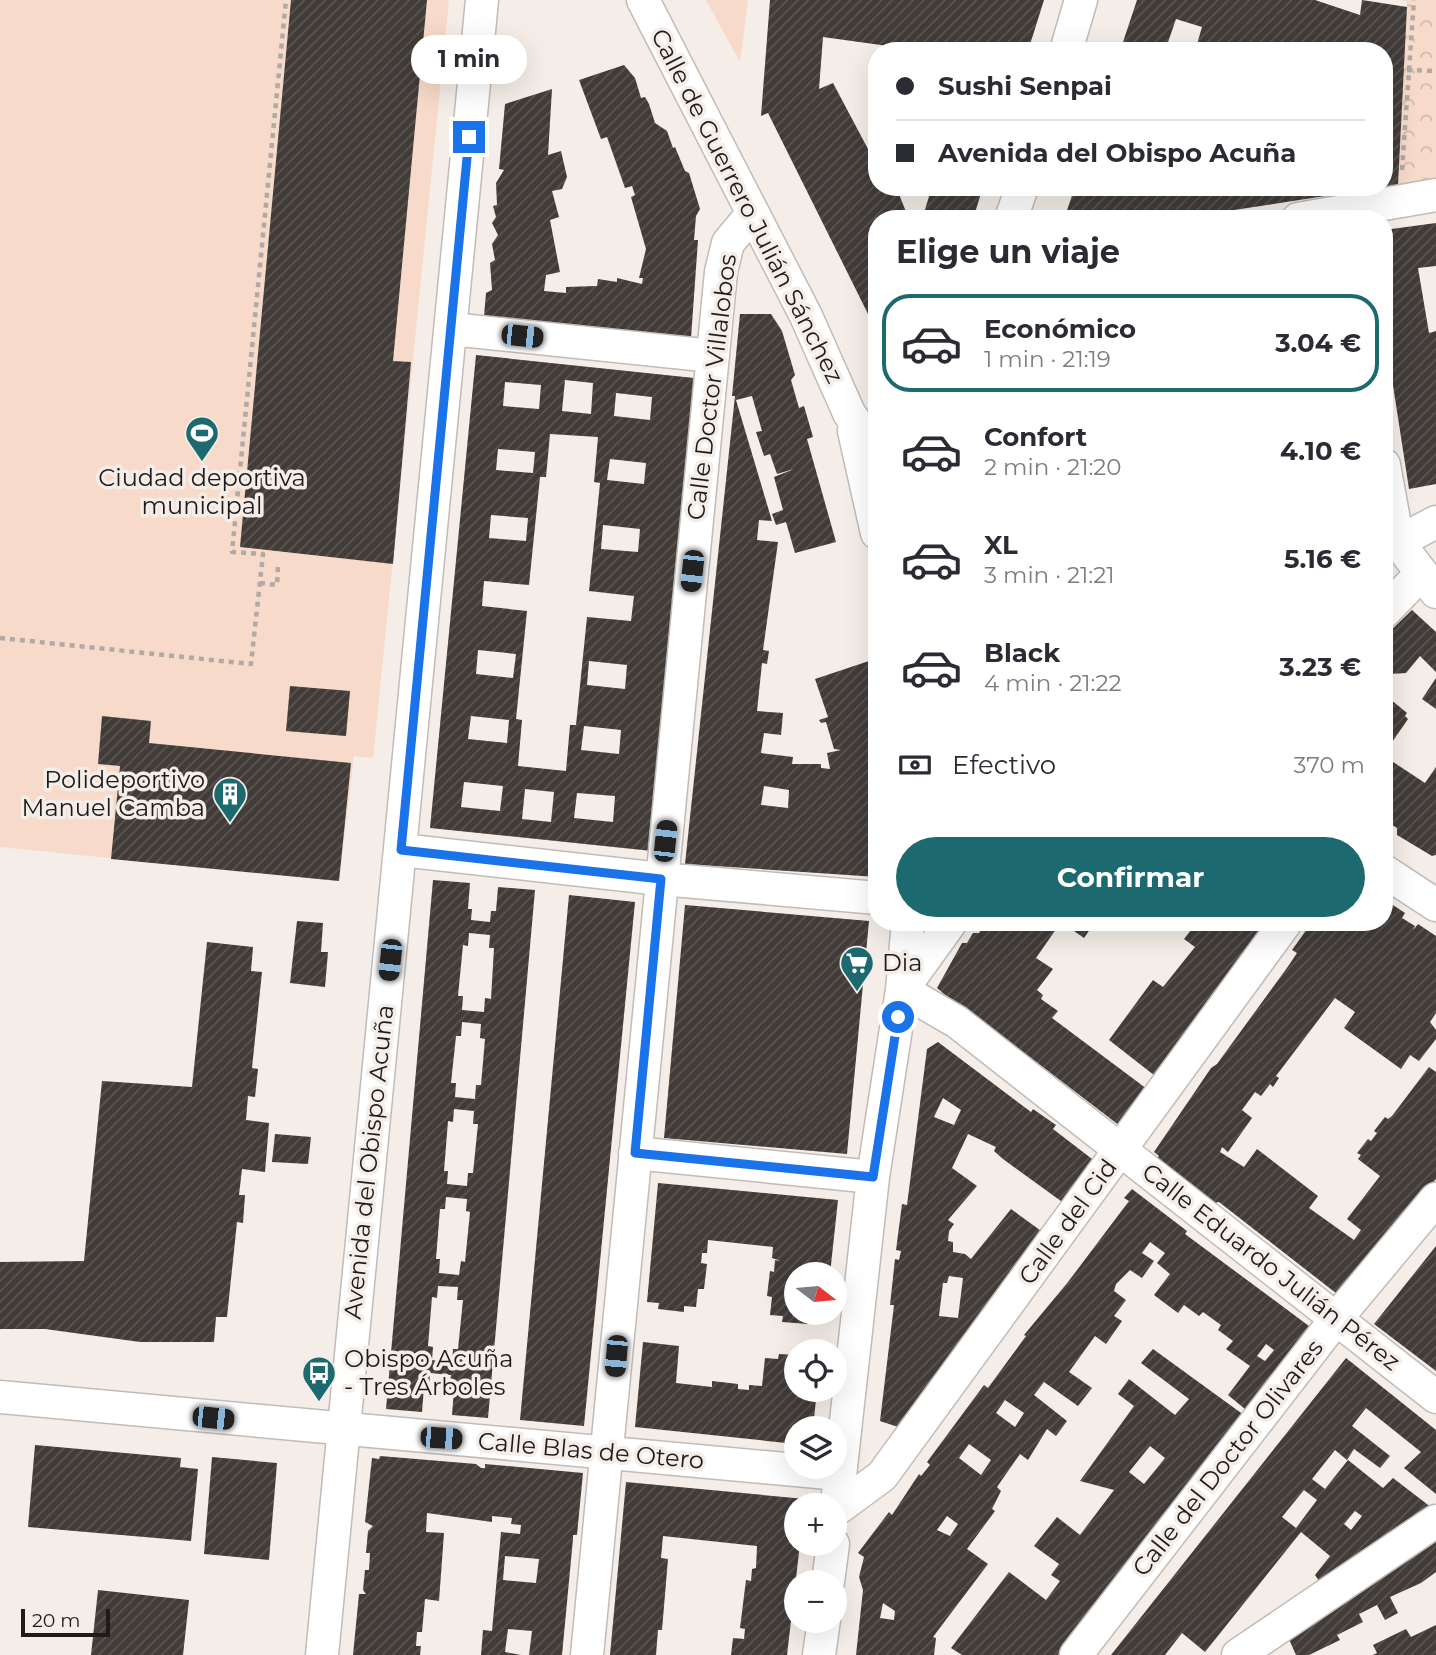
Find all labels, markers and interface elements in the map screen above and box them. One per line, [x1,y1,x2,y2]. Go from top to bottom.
street label: Calle de Guerrero Julián Sánchez [645,24,850,388]
callout: 1 min [411,36,527,85]
text: 1 min [438,45,500,73]
text: Sushi Senpai [938,70,1112,102]
route end [453,121,485,153]
text: Avenida del Obispo Acuña [938,137,1296,169]
text: Elige un viaje [896,232,1120,271]
street label: Calle Doctor Villalobos [681,252,742,522]
icon: car [900,312,963,375]
text: Económico [984,313,1136,345]
car [501,323,544,349]
text: 3.04 € [1275,327,1361,359]
text: 1 min · 21:19 [984,345,1111,373]
sports icon: Ciudad deportiva municipal [183,414,221,463]
icon: car [900,420,963,483]
text: Confort [984,421,1087,453]
text: 4.10 € [1280,435,1361,467]
text: 2 min · 21:20 [984,453,1122,481]
place label: Ciudad deportiva municipal [98,463,306,520]
icon: car [900,528,963,591]
text: XL [984,529,1018,561]
text: 5.16 € [1284,543,1361,575]
car [680,549,705,593]
text: 3 min · 21:21 [984,561,1115,589]
icon: car [900,636,963,699]
text: Black [984,637,1060,669]
text: 3.23 € [1279,651,1361,683]
text: 4 min · 21:22 [984,669,1122,697]
icon: cash [896,746,934,784]
text: Efectivo [952,749,1056,781]
text: 370 m [1294,751,1365,779]
place label: Polideportivo Manuel Camba [22,765,205,822]
building icon: Polideportivo Manuel Camba [211,775,249,824]
car [653,819,678,863]
button: Confirmar [896,837,1365,917]
car [378,938,403,982]
supermarket icon: Dia [838,944,876,993]
place label: Dia [882,948,922,977]
route start [882,1001,914,1033]
street label: Avenida del Obispo Acuña [338,1003,399,1321]
street label: Calle del Cid [1012,1153,1123,1290]
street label: Calle Eduardo Julián Pérez [1137,1157,1406,1376]
north arrow [784,1262,847,1325]
map controls [784,1262,847,1633]
car [604,1334,629,1378]
street label: Calle del Doctor Olivares [1126,1334,1329,1582]
button: locate [784,1339,847,1402]
place label: Obispo Acuña - Tres Árboles [344,1344,513,1401]
bus stop icon: Obispo Acuña - Tres Árboles [300,1354,338,1403]
car [192,1405,235,1431]
button: layers [784,1416,847,1479]
car [420,1426,463,1450]
street label: Calle Blas de Otero [477,1426,705,1475]
button: + [784,1493,847,1556]
button: − [784,1570,847,1633]
scale bar [21,1606,110,1638]
text: 20 m [32,1609,80,1632]

